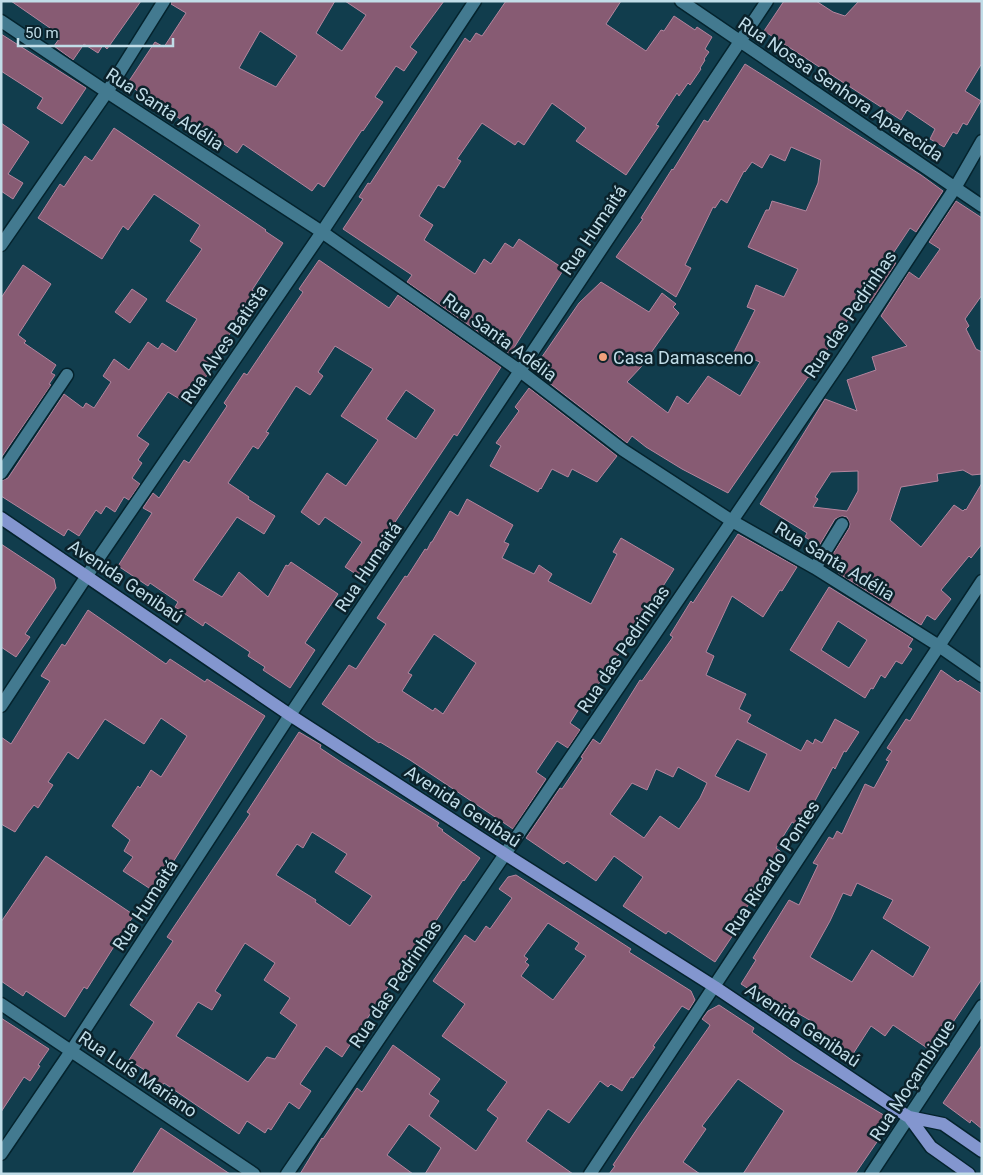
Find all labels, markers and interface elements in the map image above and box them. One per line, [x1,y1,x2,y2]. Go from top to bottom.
street label: Rua Nossa Senhora Aparecida [735,13,947,165]
scale bar [18,15,172,47]
text: 50 m [25,24,59,42]
street label: Rua Santa Adélia [102,63,228,155]
street label: Rua Humaitá [555,181,631,279]
street label: Rua das Pedrinhas [800,246,900,382]
street label: Rua Alves Batista [176,280,272,408]
street label: Rua Santa Adélia [439,289,561,385]
place label: Casa Damasceno [613,347,754,368]
marker: Casa Damasceno [597,351,609,363]
street label: Rua Santa Adélia [771,517,899,605]
street label: Rua Humaitá [330,518,406,616]
street label: Avenida Genibaú [65,535,187,627]
street label: Rua das Pedrinhas [573,581,673,717]
street label: Avenida Genibaú [401,761,525,851]
street label: Rua Ricardo Pontes [720,796,824,940]
street label: Rua Humaitá [108,856,182,954]
street label: Rua das Pedrinhas [345,916,445,1052]
street label: Avenida Genibaú [742,979,864,1071]
street label: Rua Moçambique [865,1015,959,1145]
street label: Rua Luís Mariano [75,1027,201,1121]

